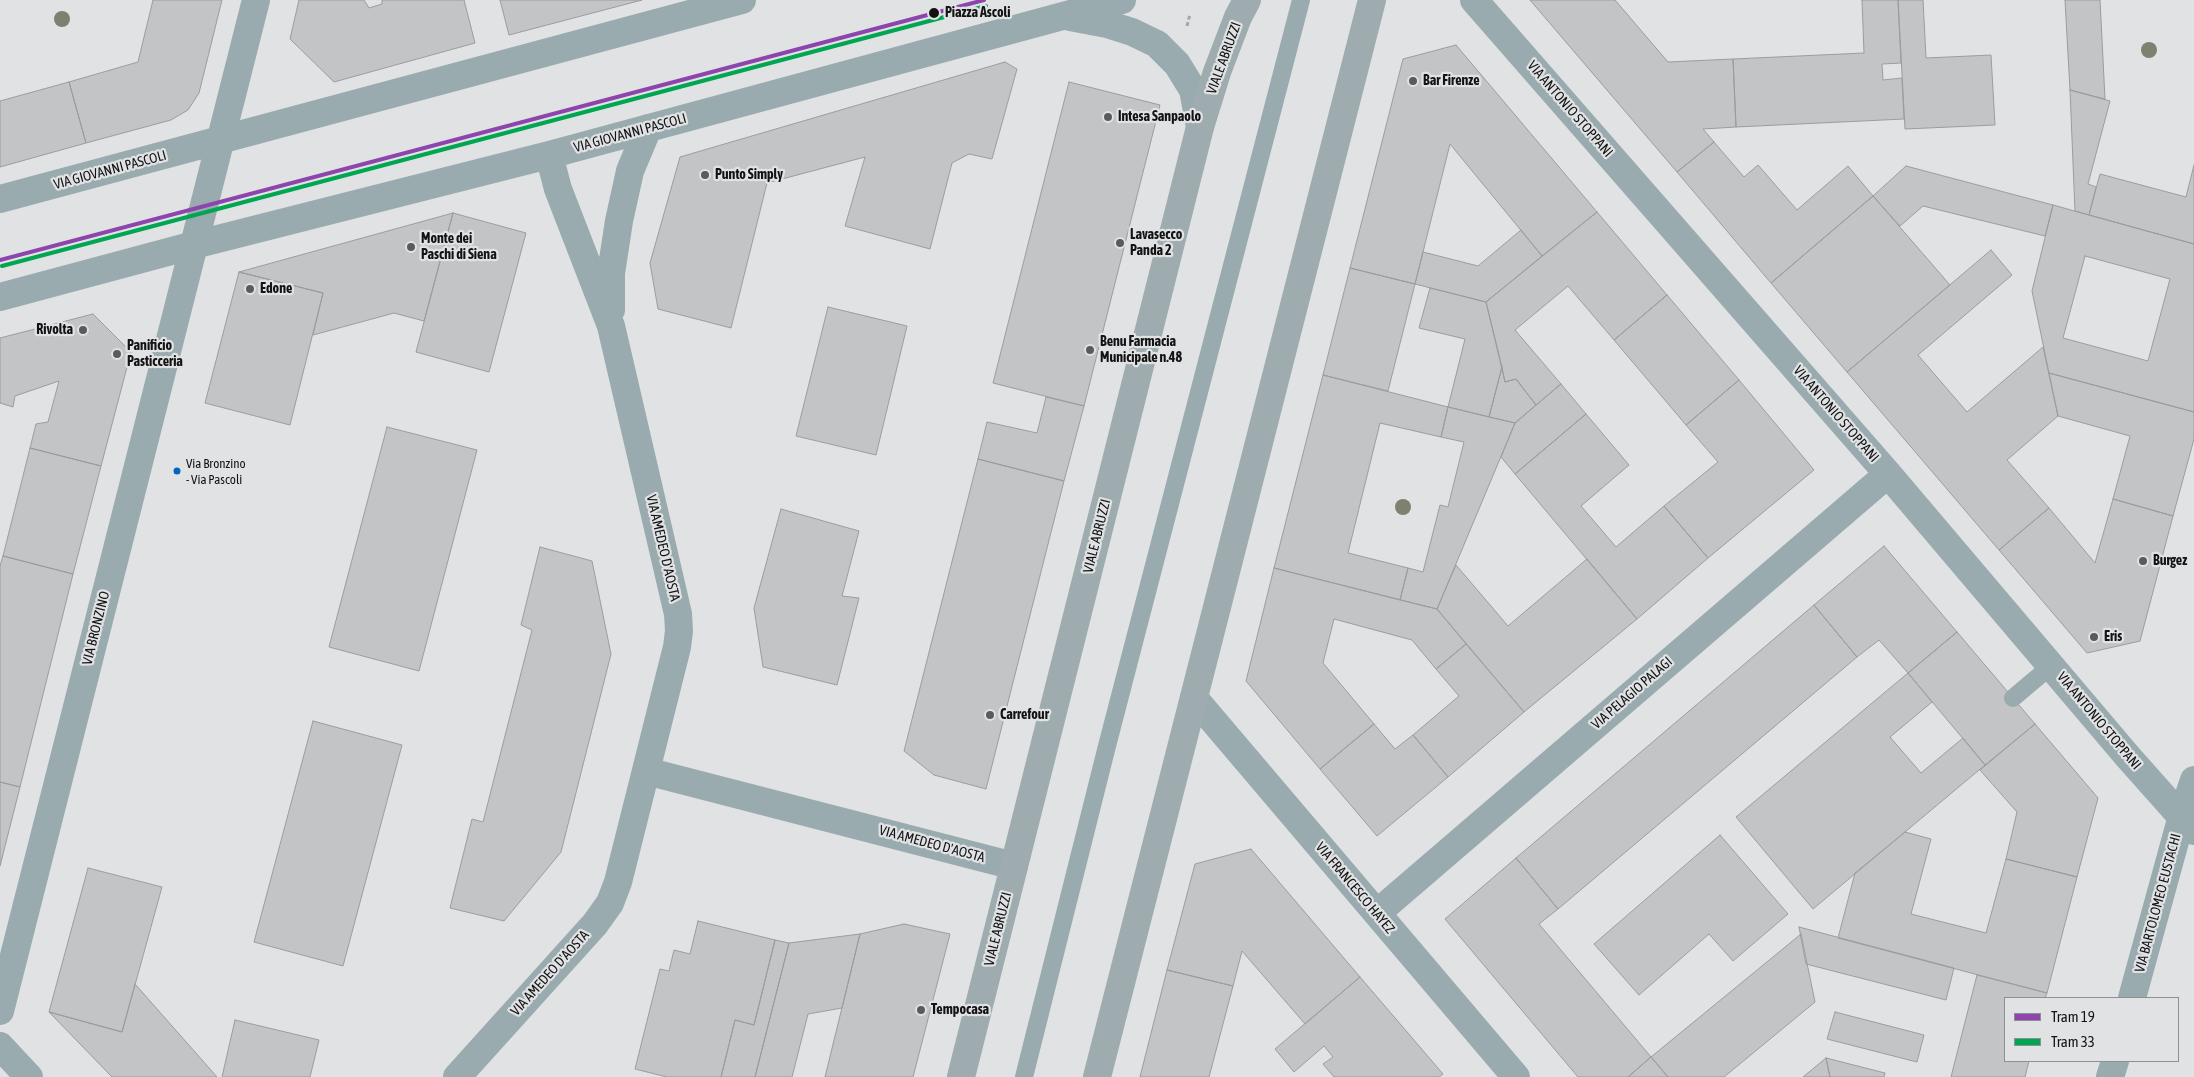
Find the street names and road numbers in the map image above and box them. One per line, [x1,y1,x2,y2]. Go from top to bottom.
street label: VIALE ABRUZZI [1203,20,1245,96]
street label: VIA ANTONIO STOPPANI [1524,57,1616,161]
street label: VIA GIOVANNI PASCOLI [572,110,688,156]
street label: VIA GIOVANNI PASCOLI [52,147,168,193]
street label: VIA ANTONIO STOPPANI [1790,362,1882,466]
street label: VIA AMEDEO D'AOSTA [643,493,683,603]
street label: VIALE ABRUZZI [1080,497,1114,575]
street label: VIA BRONZINO [79,589,113,667]
street label: VIA PELAGIO PALAGI [1588,653,1676,733]
street label: VIA ANTONIO STOPPANI [2053,669,2145,773]
street label: VIA AMEDEO D'AOSTA [877,822,987,866]
street label: VIA BARTOLOMEO EUSTACHI [2131,832,2185,974]
street label: VIA FRANCESCO HAYEZ [1312,839,1398,937]
street label: VIALE ABRUZZI [981,890,1015,968]
street label: VIA AMEDEO D'AOSTA [507,927,593,1019]

